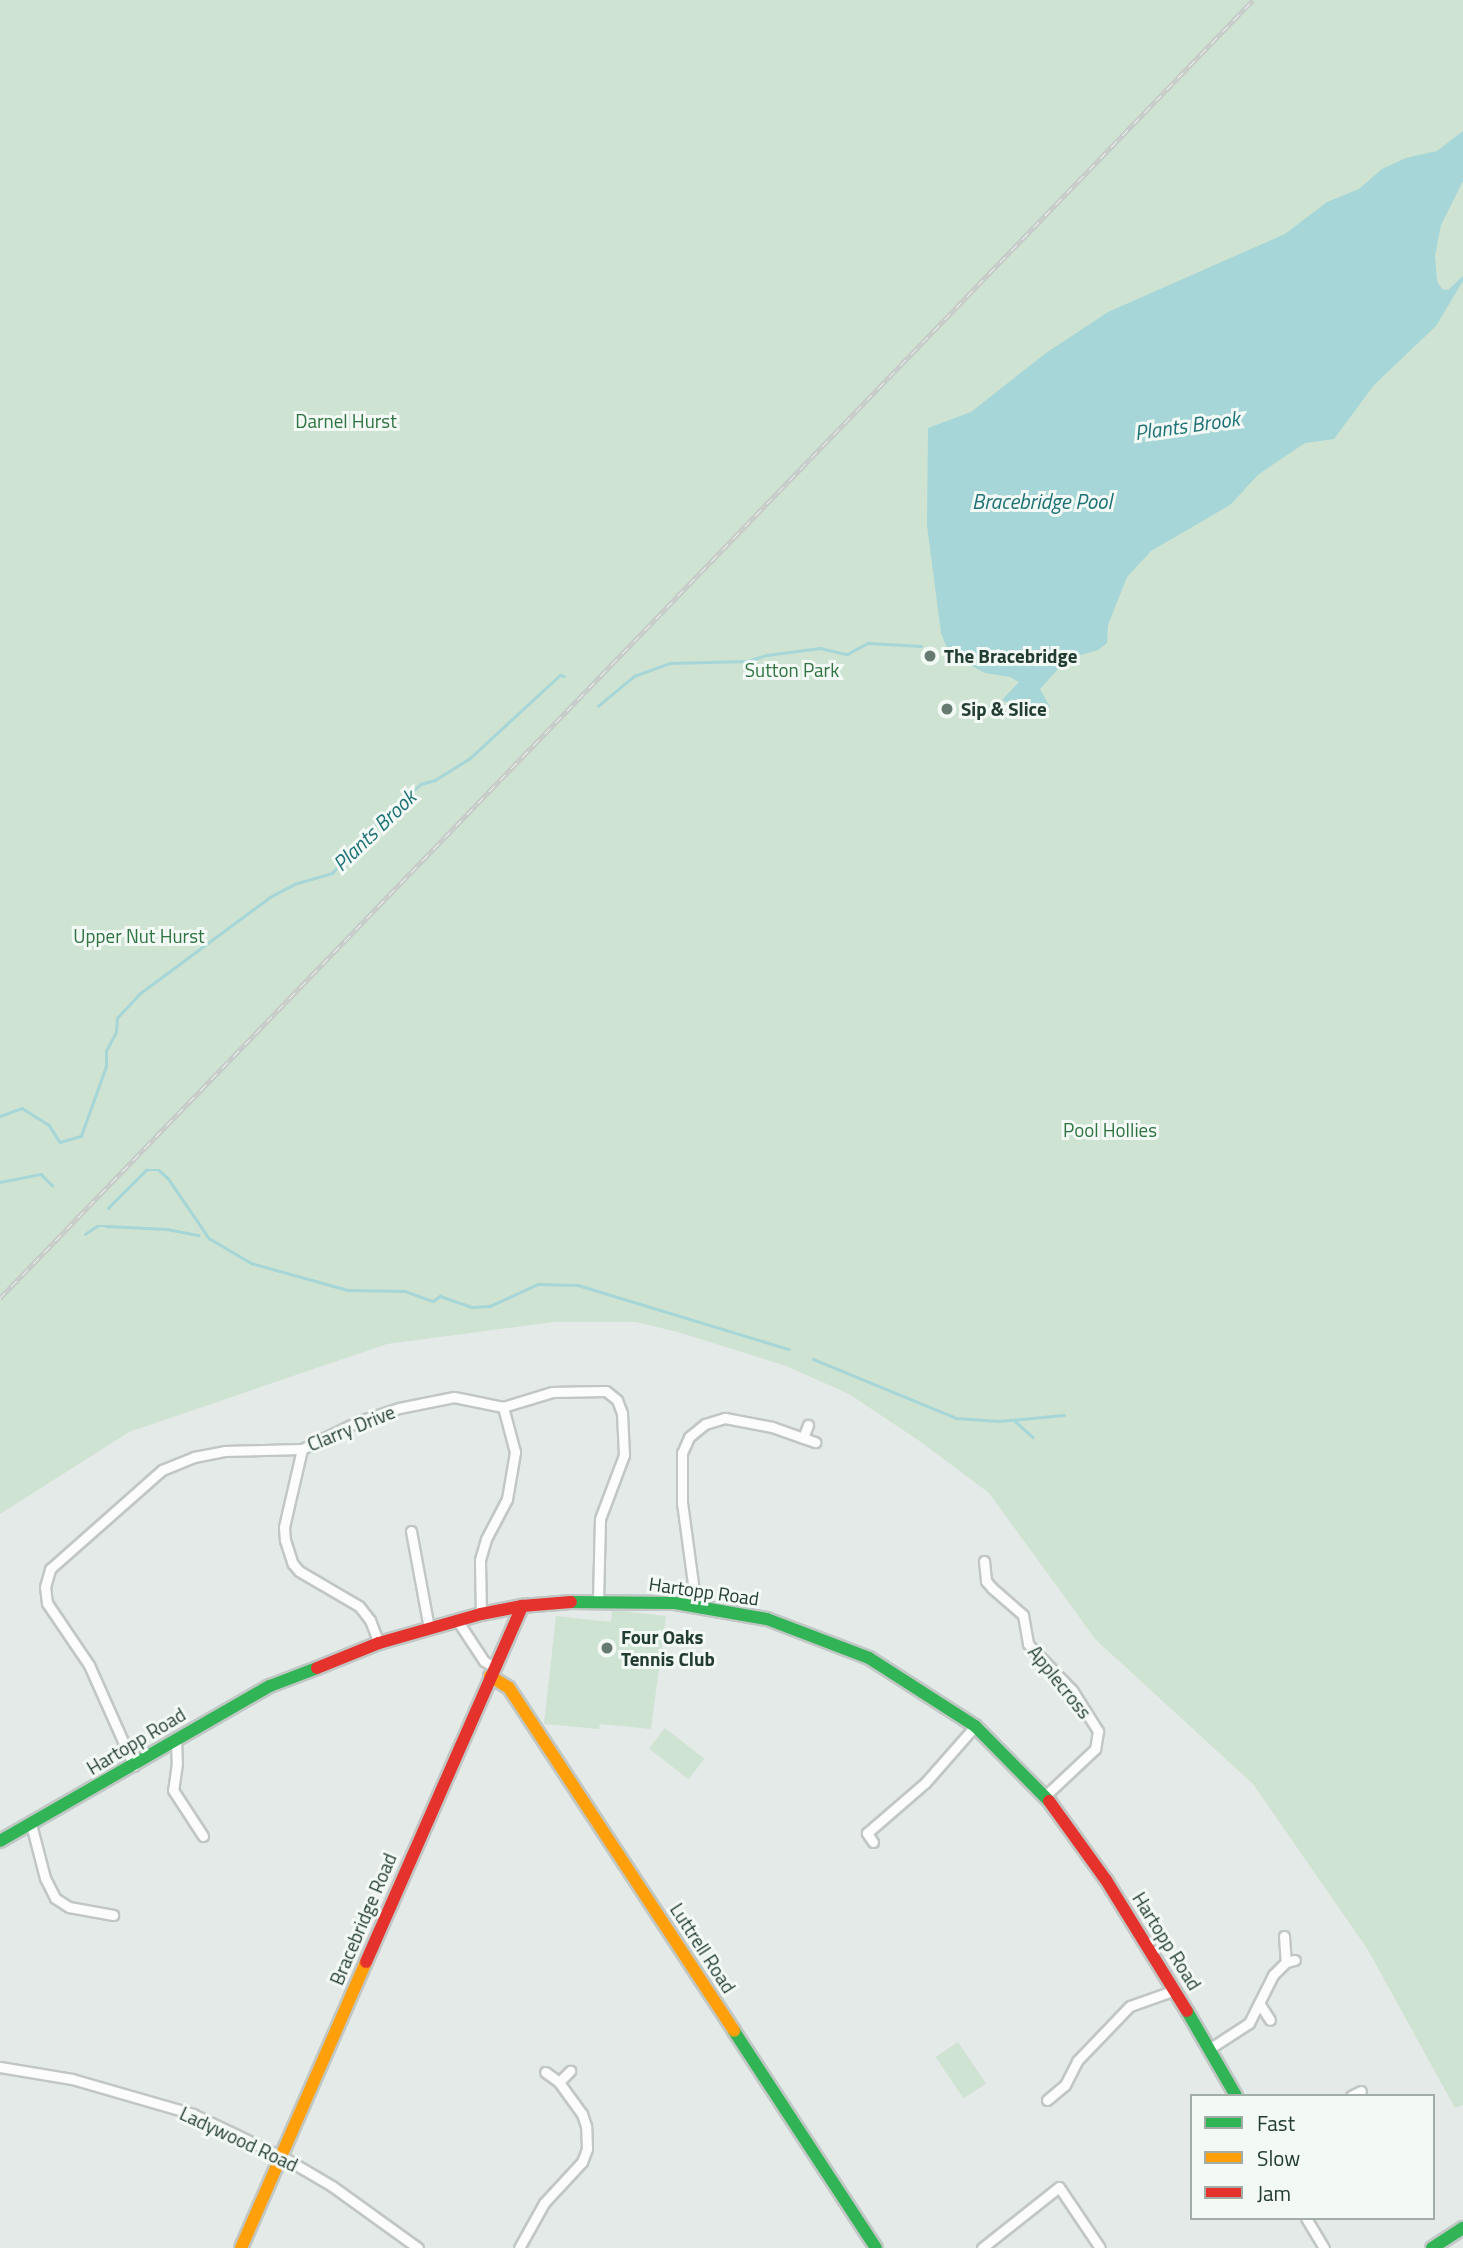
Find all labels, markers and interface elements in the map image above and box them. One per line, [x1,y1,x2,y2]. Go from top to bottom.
water label: Plants Brook [1133,405,1241,445]
park label: Darnel Hurst [295,410,397,432]
water label: Bracebridge Pool [972,488,1112,514]
place label: The Bracebridge [944,645,1077,667]
marker: The Bracebridge [922,648,938,664]
park label: Sutton Park [745,659,839,681]
place label: Sip & Slice [961,698,1047,720]
marker: Sip & Slice [939,701,955,717]
water label: Plants Brook [327,784,421,876]
park label: Upper Nut Hurst [73,925,205,947]
park label: Pool Hollies [1063,1119,1157,1141]
street label: Clarry Drive [304,1400,398,1456]
street label: Hartopp Road [647,1572,761,1610]
place label: Four Oaks Tennis Club [621,1626,715,1670]
marker: Four Oaks Tennis Club [599,1640,615,1656]
street label: Applecross [1024,1641,1096,1723]
street label: Hartopp Road [83,1703,189,1779]
street label: Bracebridge Road [325,1850,401,1988]
street label: Hartopp Road [1128,1888,1206,1994]
street label: Luttrell Road [666,1899,740,1997]
legend [1190,2094,1435,2220]
street label: Ladywood Road [176,2102,302,2176]
text: Fast [1257,2107,1295,2139]
text: Slow [1257,2142,1300,2174]
text: Jam [1257,2177,1291,2209]

